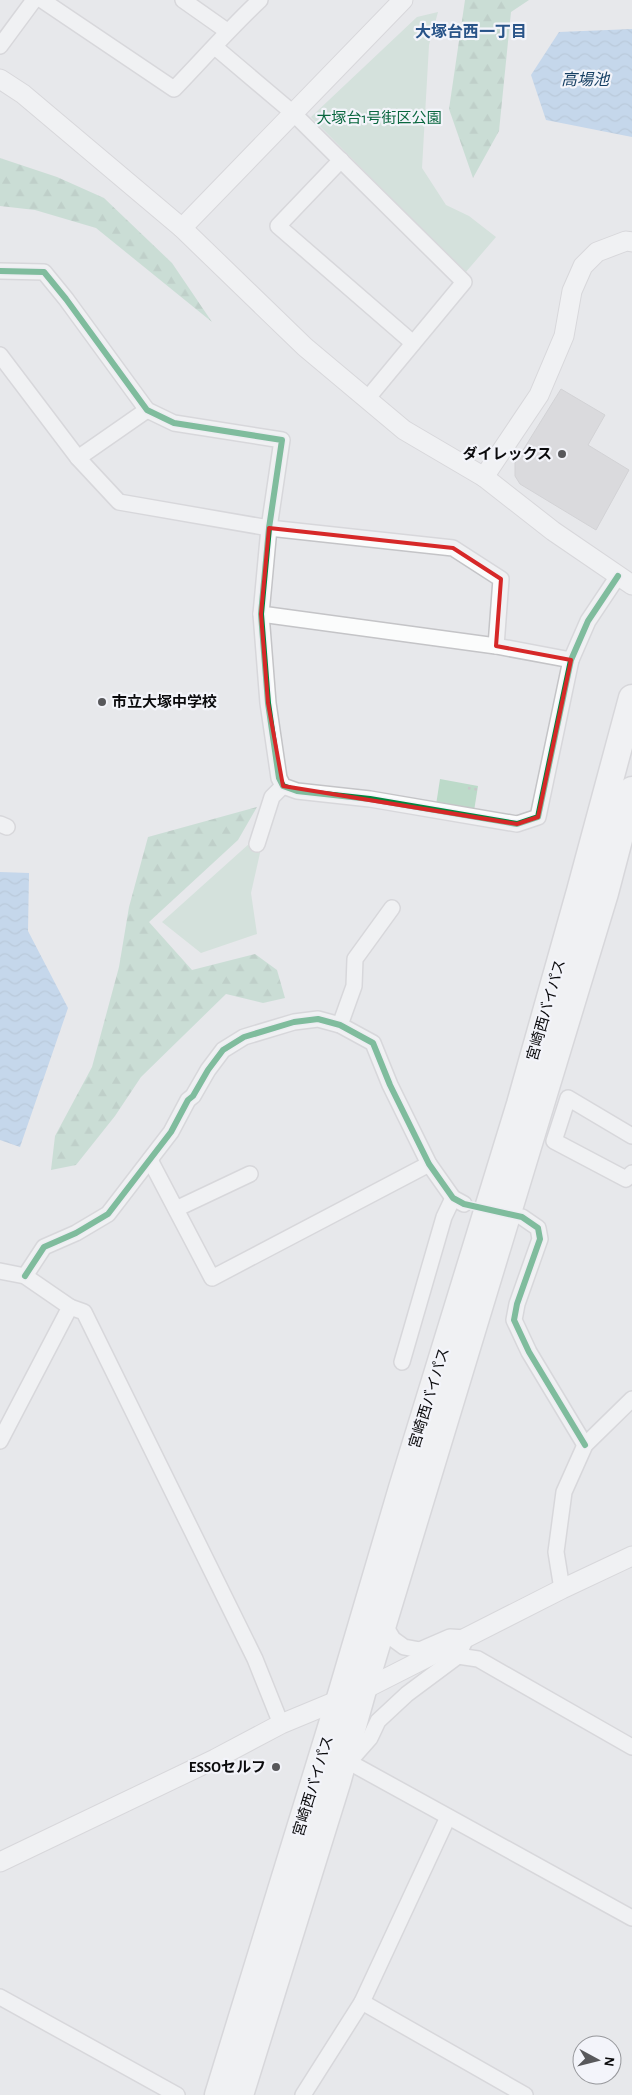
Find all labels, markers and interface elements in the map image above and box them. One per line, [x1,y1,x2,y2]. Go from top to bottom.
district label: 大塚台西一丁目 [415,23,527,40]
water label: 高場池 [561,71,611,88]
park label: 大塚台1号街区公園 [316,110,442,126]
place label: ダイレックス [462,446,552,462]
marker: ダイレックス [556,448,568,460]
place label: 市立大塚中学校 [112,694,217,710]
marker: 市立大塚中学校 [96,696,108,708]
street label: 宮崎西バイパス [524,957,568,1063]
street label: 宮崎西バイパス [406,1346,452,1450]
street label: 宮崎西バイパス [290,1734,336,1838]
place label: ESSOセルフ [189,1760,266,1775]
marker: ESSOセルフ [270,1761,282,1773]
north arrow [572,2035,622,2085]
text: N [601,2056,616,2067]

